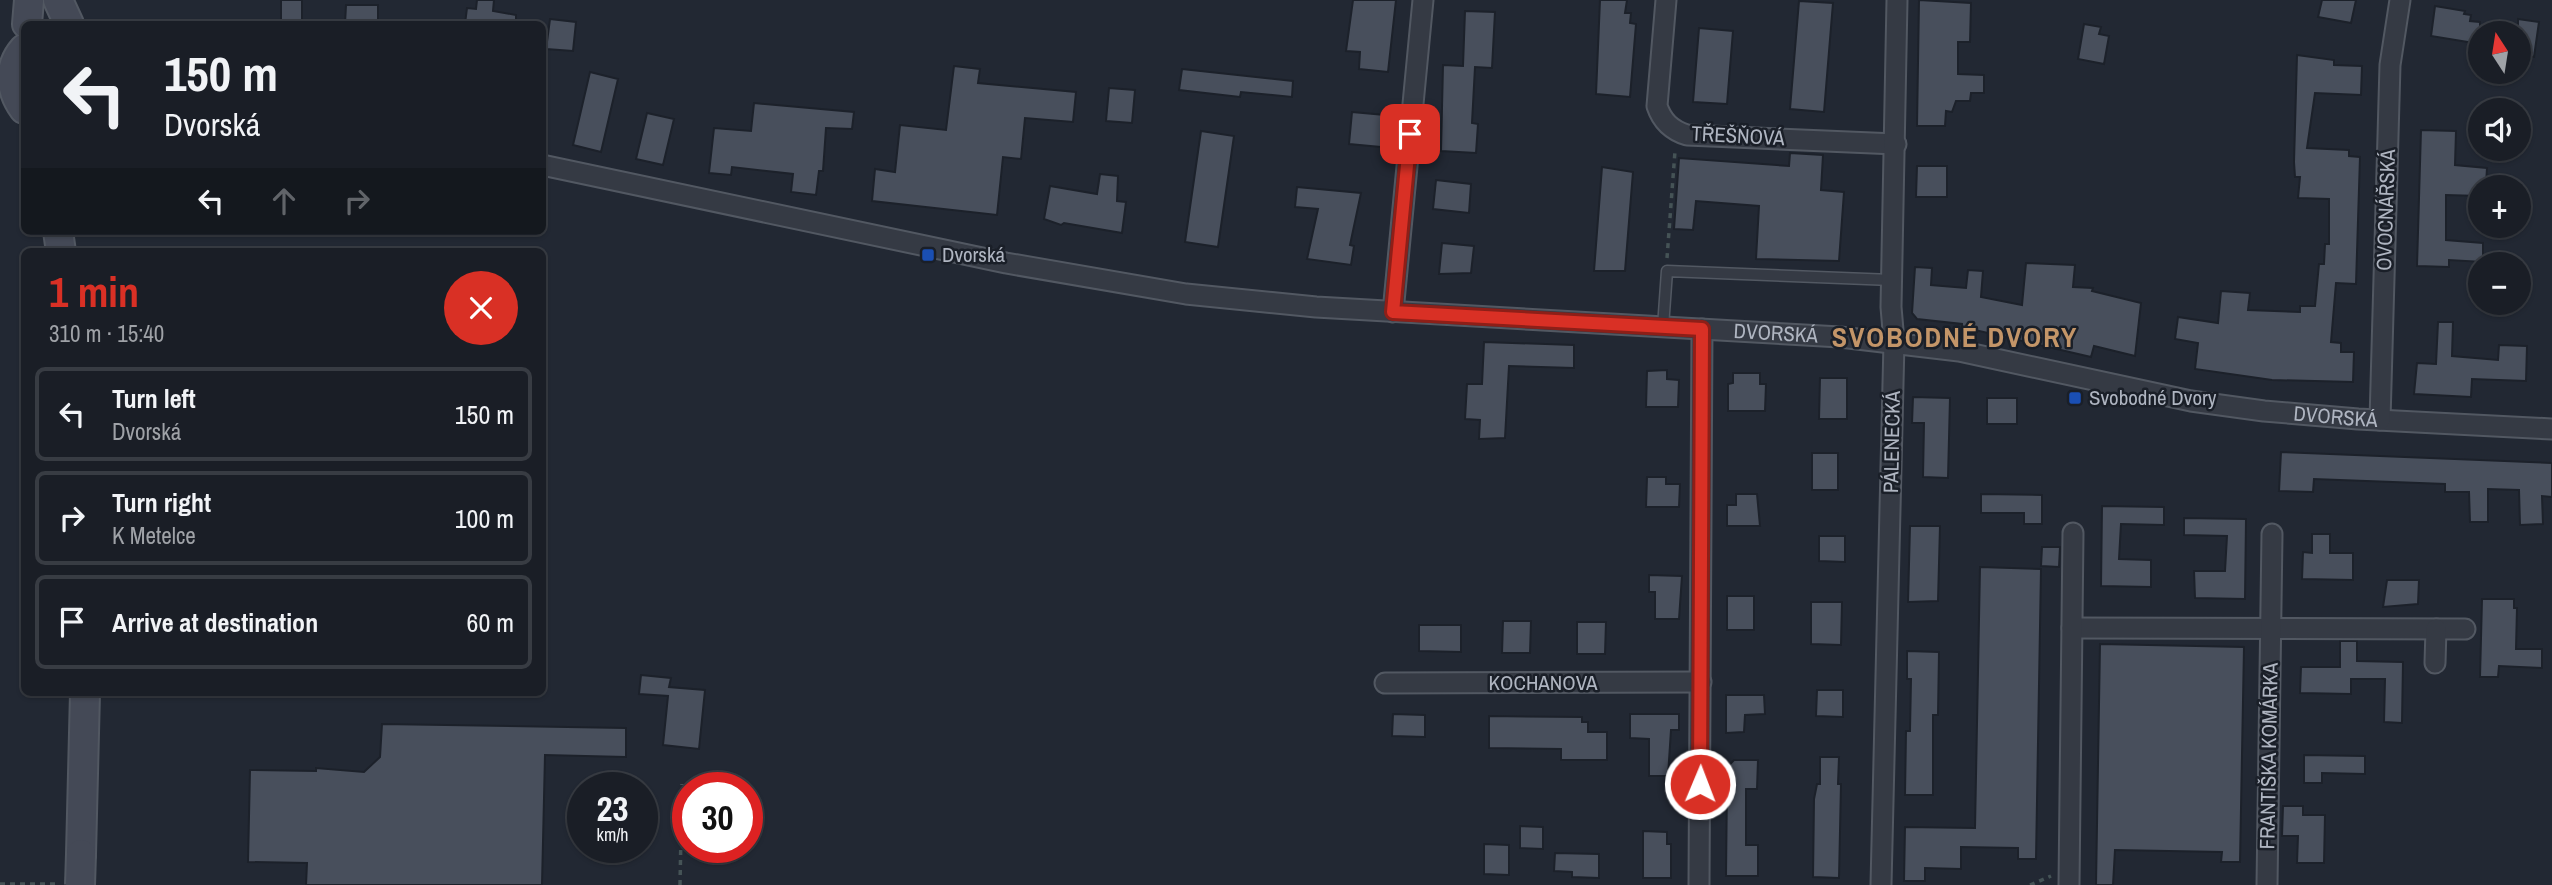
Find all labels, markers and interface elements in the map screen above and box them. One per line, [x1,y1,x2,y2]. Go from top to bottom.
north arrow [2468,21,2530,84]
map controls [2468,21,2531,315]
text: 150 m [164,40,278,106]
icon: left [49,49,140,140]
button: sound [2468,98,2531,161]
text: Dvorská [164,103,260,146]
pin [1380,104,1440,164]
icon: arrive [1391,115,1429,153]
street label: TŘEŠŇOVÁ [1691,119,1786,152]
street label: OVOCNÁŘSKÁ [2369,148,2402,271]
button: + [2468,175,2531,238]
icon: left [192,182,230,220]
icon: ahead [265,182,303,220]
icon: right [338,182,376,220]
place label: Dvorská [942,240,1006,269]
marker: Dvorská [920,247,936,263]
button: − [2468,252,2531,315]
text: 1 min [49,264,139,320]
button: close [444,271,518,345]
street label: DVORSKÁ [1733,316,1819,350]
text: 310 m · 15:40 [49,318,164,349]
district label: SVOBODNÉ DVORY [1832,318,2078,356]
text: Turn left [112,381,196,416]
place label: Svobodné Dvory [2089,383,2217,412]
street label: PÁLENECKÁ [1876,390,1907,493]
marker: Svobodné Dvory [2067,390,2083,406]
icon: left [53,395,91,433]
text: 150 m [455,397,514,432]
street label: DVORSKÁ [2292,399,2379,434]
text: Dvorská [112,416,181,447]
text: Turn right [112,485,211,520]
icon: right [53,499,91,537]
text: 100 m [455,501,514,536]
text: K Metelce [112,520,196,551]
icon: arrive [53,603,91,641]
text: Arrive at destination [112,605,318,640]
text: 60 m [467,605,514,640]
street label: FRANTIŠKA KOMÁRKA [2252,662,2285,850]
street label: KOCHANOVA [1489,668,1598,697]
position arrow [1663,747,1737,821]
speed limit sign: 30 [672,772,763,863]
text: 23 [597,785,628,832]
text: km/h [597,822,629,847]

